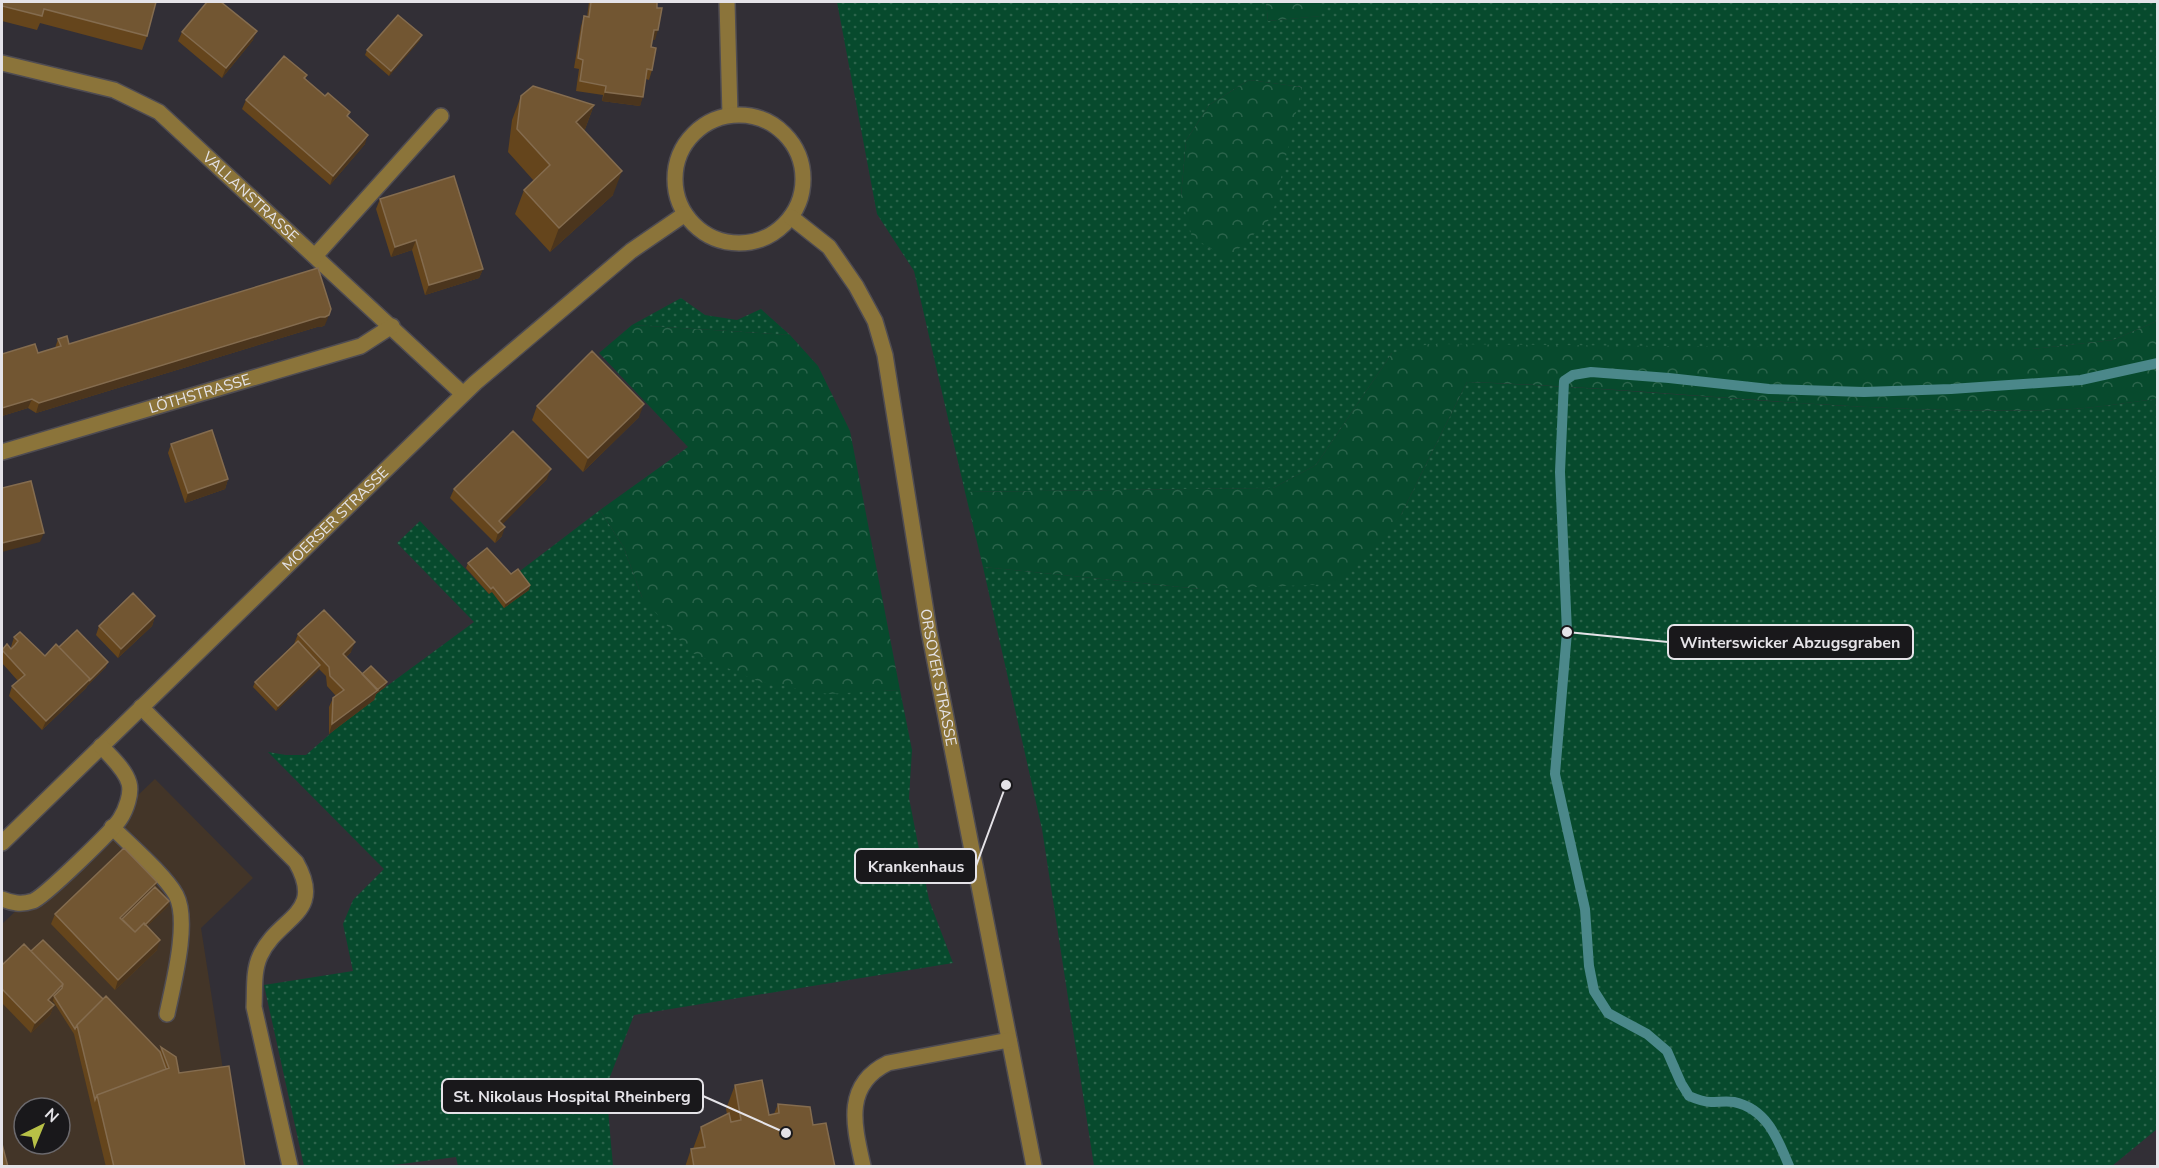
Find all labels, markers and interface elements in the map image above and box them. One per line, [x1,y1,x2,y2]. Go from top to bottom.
street label: VALLANSTRASSE [197,146,303,246]
street label: LÖTHSTRASSE [146,369,253,418]
street label: MOERSER STRASSE [278,462,393,575]
street label: ORSOYER STRASSE [916,607,961,748]
callout: Winterswicker Abzugsgraben [1668,625,1913,659]
text: Winterswicker Abzugsgraben [1680,632,1900,654]
callout: Krankenhaus [855,849,976,883]
text: Krankenhaus [868,856,964,878]
callout: St. Nikolaus Hospital Rheinberg [442,1079,703,1113]
text: St. Nikolaus Hospital Rheinberg [453,1086,691,1108]
north arrow [12,1096,72,1156]
text: N [40,1104,63,1128]

